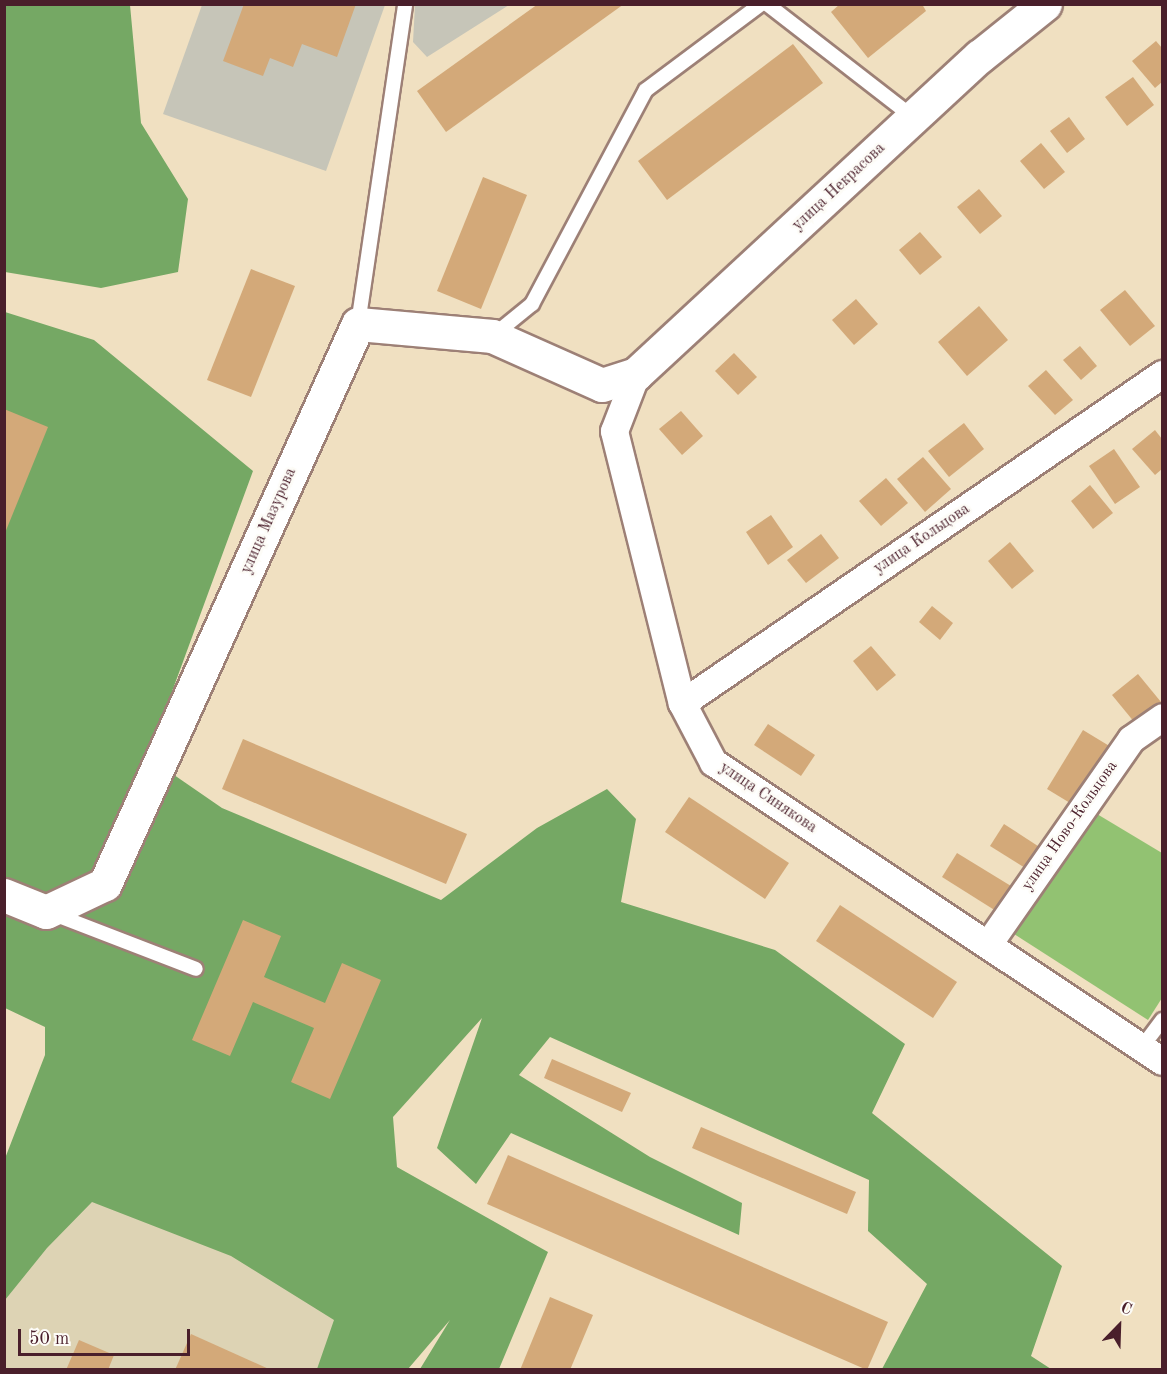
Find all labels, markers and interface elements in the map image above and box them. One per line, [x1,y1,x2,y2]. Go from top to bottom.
street label: улица Некрасова [789,139,889,235]
street label: улица Мазурова [237,465,301,577]
street label: улица Кольцова [870,500,974,578]
street label: улица Ново-Кольцова [1018,757,1122,895]
street label: улица Синякова [716,758,820,838]
north arrow [1089,1296,1149,1356]
text: С [1118,1300,1134,1319]
scale bar [21,1317,194,1355]
text: 50 m [29,1330,69,1348]

